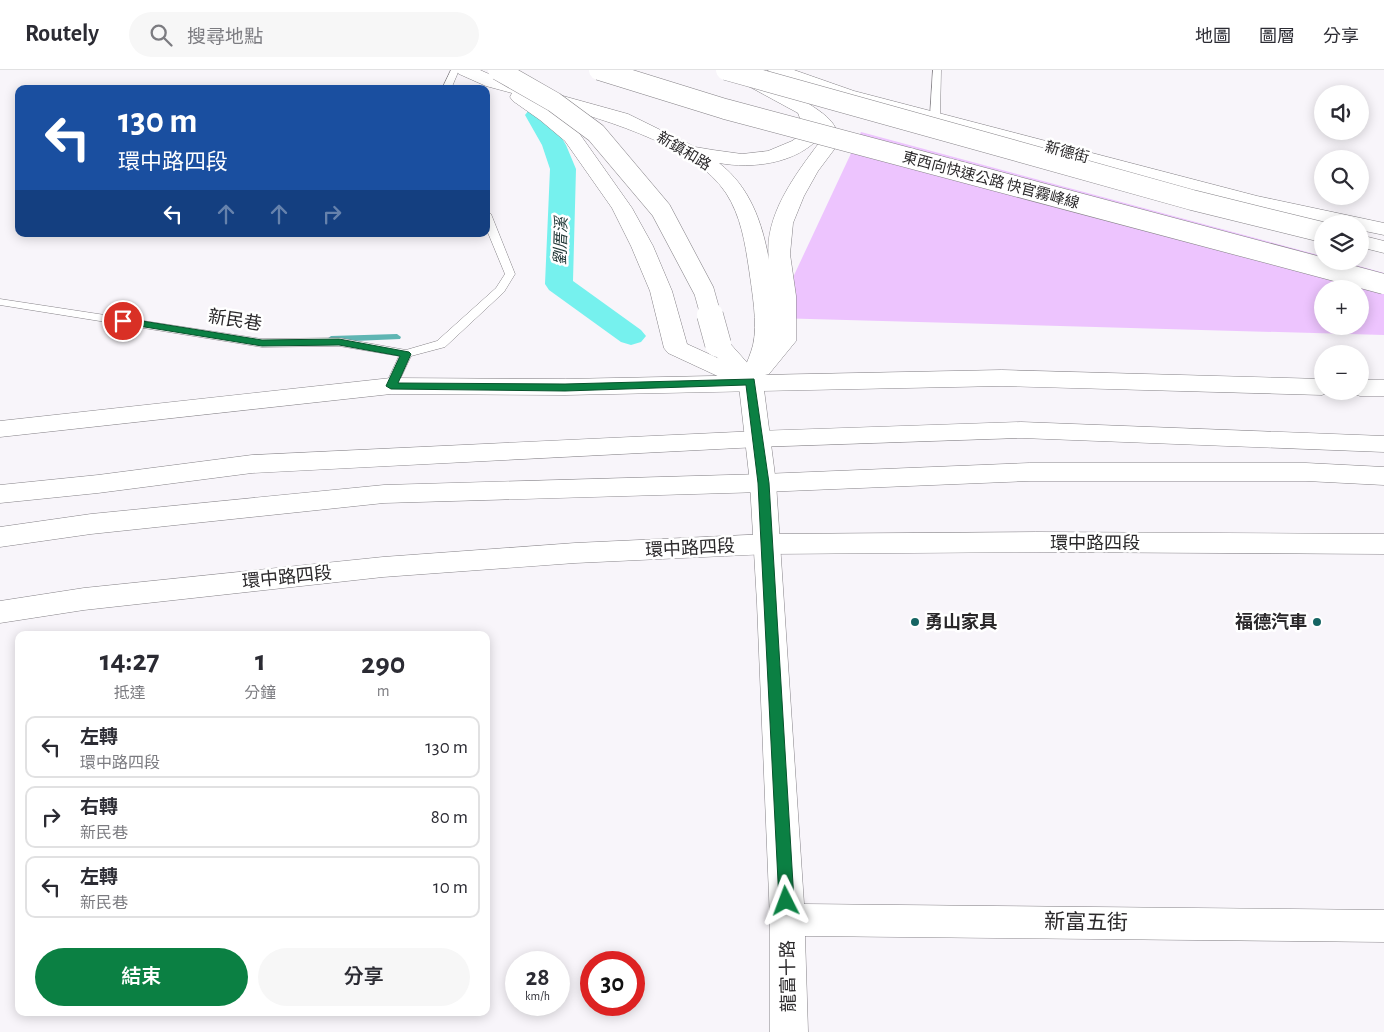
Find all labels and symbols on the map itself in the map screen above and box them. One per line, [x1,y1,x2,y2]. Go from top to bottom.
street label: 新鎮和路 [654,128,714,173]
street label: 新德街 [1043,137,1091,166]
street label: 東西向快速公路 快官霧峰線 [901,148,1081,211]
water label: 劉厝溪 [551,215,570,265]
pin [102,300,144,342]
street label: 新民巷 [207,306,263,334]
street label: 環中路四段 [1050,533,1140,553]
street label: 環中路四段 [645,536,735,560]
street label: 環中路四段 [241,562,333,592]
place label: 勇山家具 [925,612,997,632]
place label: 福德汽車 [1235,612,1307,632]
marker: 勇山家具 [909,616,921,628]
marker: 福德汽車 [1311,616,1323,628]
position arrow [759,874,811,926]
street label: 新富五街 [1044,910,1128,934]
street label: 龍富十路 [777,940,799,1012]
speed limit sign: 30 [580,951,645,1016]

